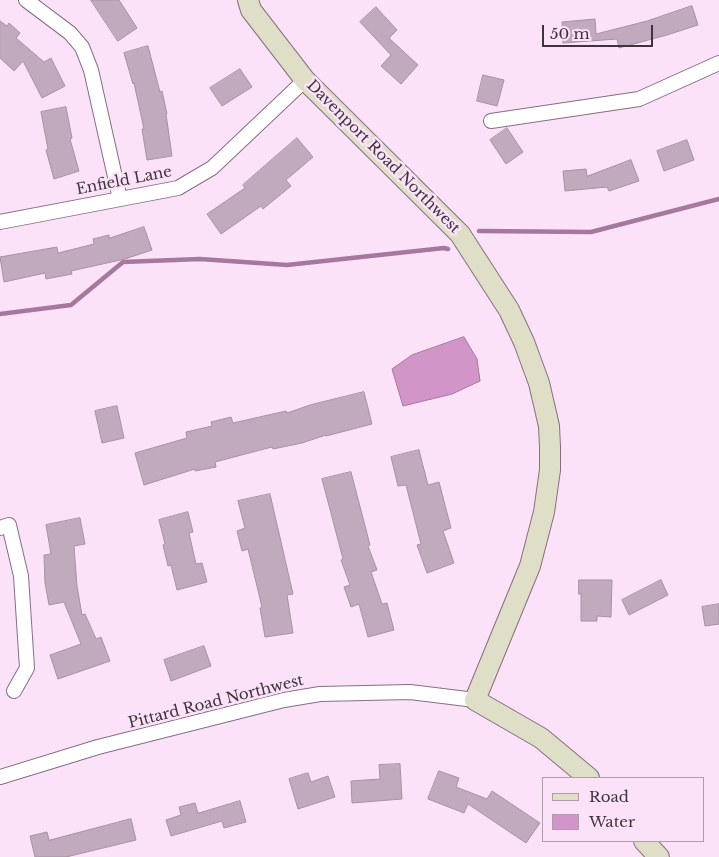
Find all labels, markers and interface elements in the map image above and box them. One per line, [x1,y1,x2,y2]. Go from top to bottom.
scale bar [544,15,655,47]
text: 50 m [550,24,590,43]
street label: Davenport Road Northwest [303,77,463,237]
street label: Enfield Lane [75,163,173,199]
street label: Pittard Road Northwest [126,671,306,733]
legend [542,777,704,842]
text: Road [589,787,629,806]
text: Water [589,812,635,831]

